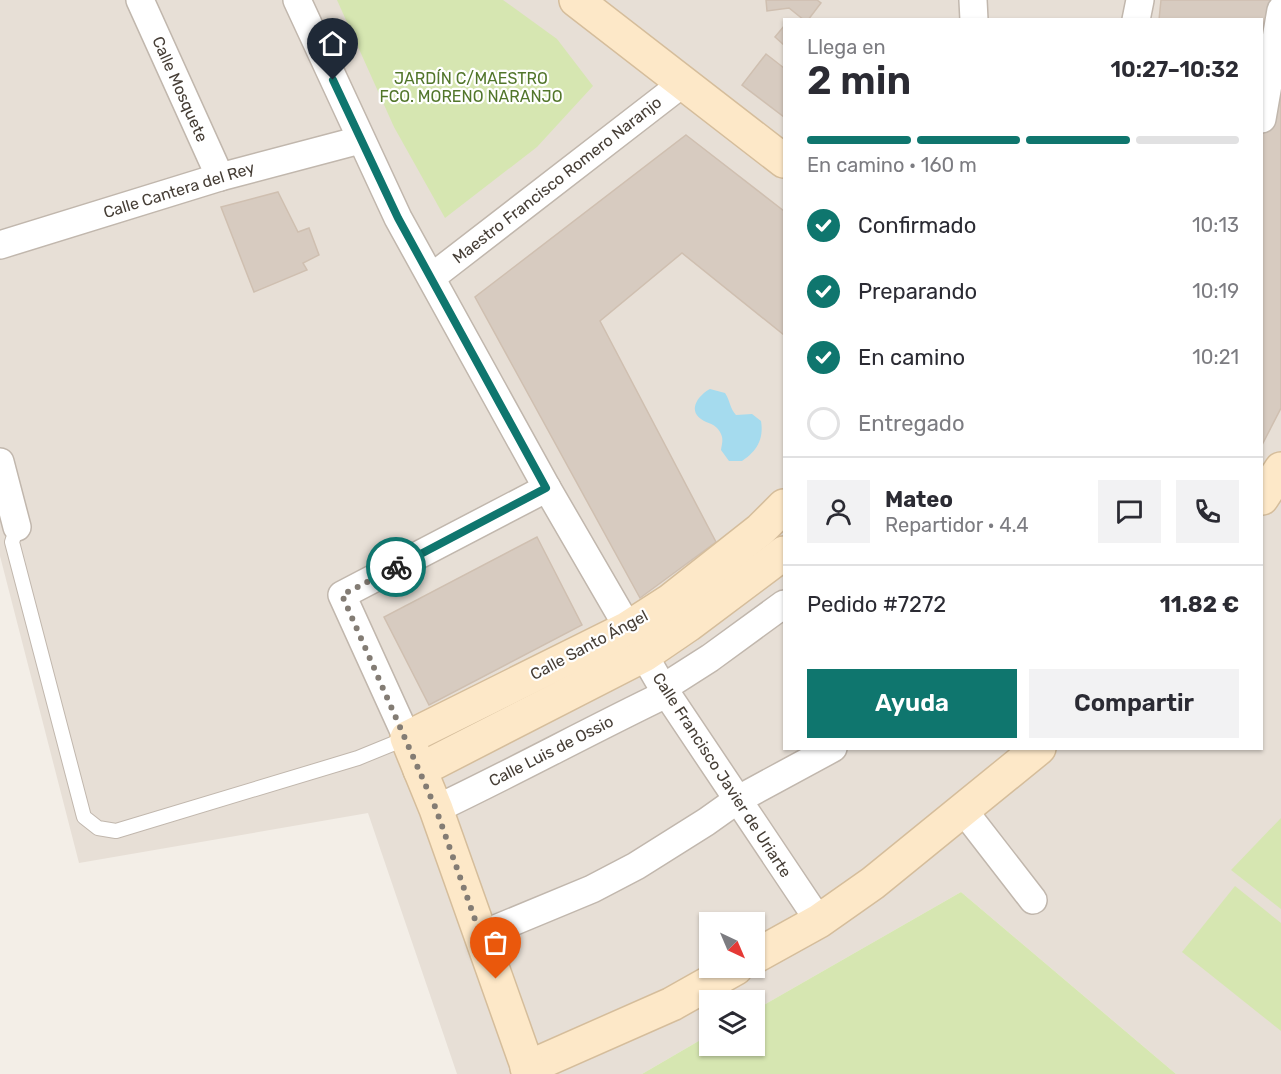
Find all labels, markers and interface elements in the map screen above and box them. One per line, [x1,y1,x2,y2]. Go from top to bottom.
pin [307,18,358,80]
icon: home [316,27,349,60]
street label: Calle Mosquete [148,33,212,145]
text: Llega en [807,35,886,59]
text: 10:27–10:32 [1111,56,1239,83]
text: 2 min [807,58,911,104]
park label: JARDÍN C/MAESTRO FCO. MORENO NARANJO [379,69,563,106]
street label: Maestro Francisco Romero Naranjo [449,93,665,267]
text: En camino · 160 m [807,153,977,177]
street label: Calle Cantera del Rey [101,158,257,222]
icon: check [807,209,840,242]
text: Confirmado [858,212,976,239]
text: 10:13 [1192,213,1239,237]
icon: check [807,275,840,308]
text: Preparando [858,278,977,305]
text: 10:19 [1192,279,1239,303]
icon: check [807,341,840,374]
text: En camino [858,344,965,371]
text: 10:21 [1192,345,1239,369]
text: Entregado [858,410,965,437]
button: person [807,480,870,543]
button: chat [1098,480,1161,543]
button: phone [1176,480,1239,543]
text: Mateo [885,486,953,513]
text: Repartidor · 4.4 [885,513,1029,537]
courier [366,537,426,597]
icon: bike [380,551,413,584]
text: Pedido #7272 [807,591,946,618]
text: 11.82 € [1160,591,1239,618]
street label: Calle Santo Ángel [527,606,651,684]
street label: Calle Francisco Javier de Uriarte [649,669,795,881]
button: Ayuda [807,669,1017,738]
button: Compartir [1029,669,1239,738]
street label: Calle Luis de Ossio [486,711,616,791]
north arrow [699,912,765,978]
map controls [699,912,765,1056]
pin [470,917,521,979]
icon: bag [479,926,512,959]
button: layers [699,990,765,1056]

